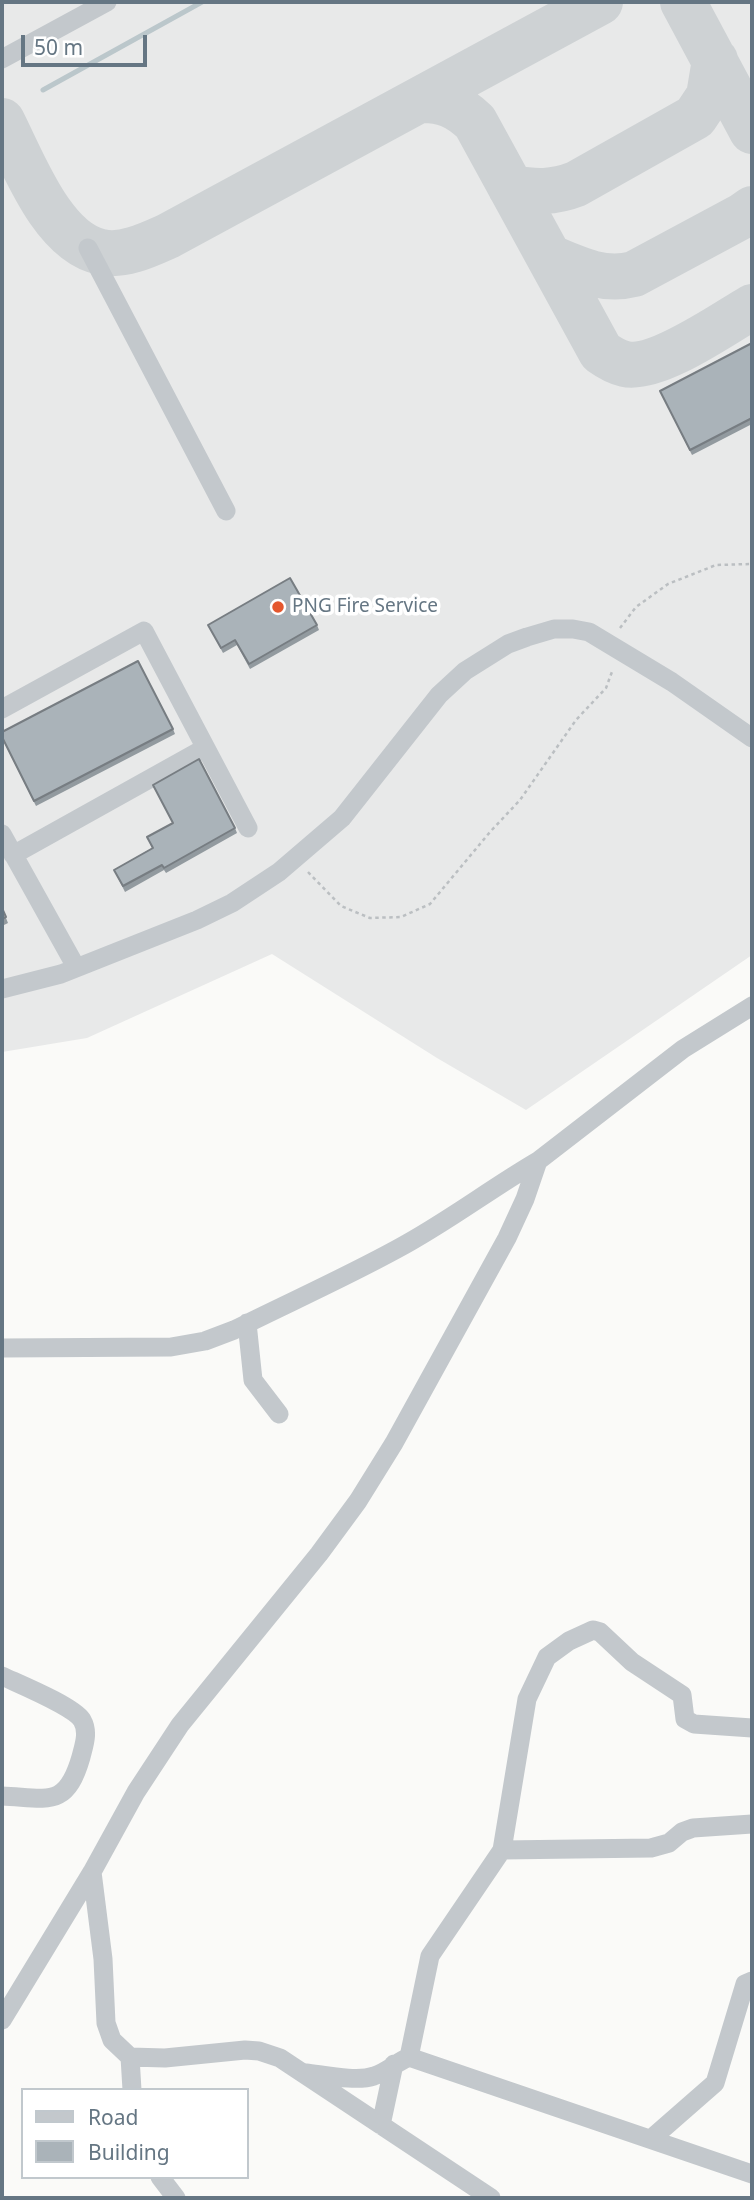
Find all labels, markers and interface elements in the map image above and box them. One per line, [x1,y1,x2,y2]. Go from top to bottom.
scale bar [24,21,150,65]
text: 50 m [34,33,83,61]
place label: PNG Fire Service [292,596,438,618]
marker: PNG Fire Service [270,599,286,615]
legend [21,2088,248,2179]
text: Road [88,2103,138,2131]
text: Building [88,2138,170,2166]

